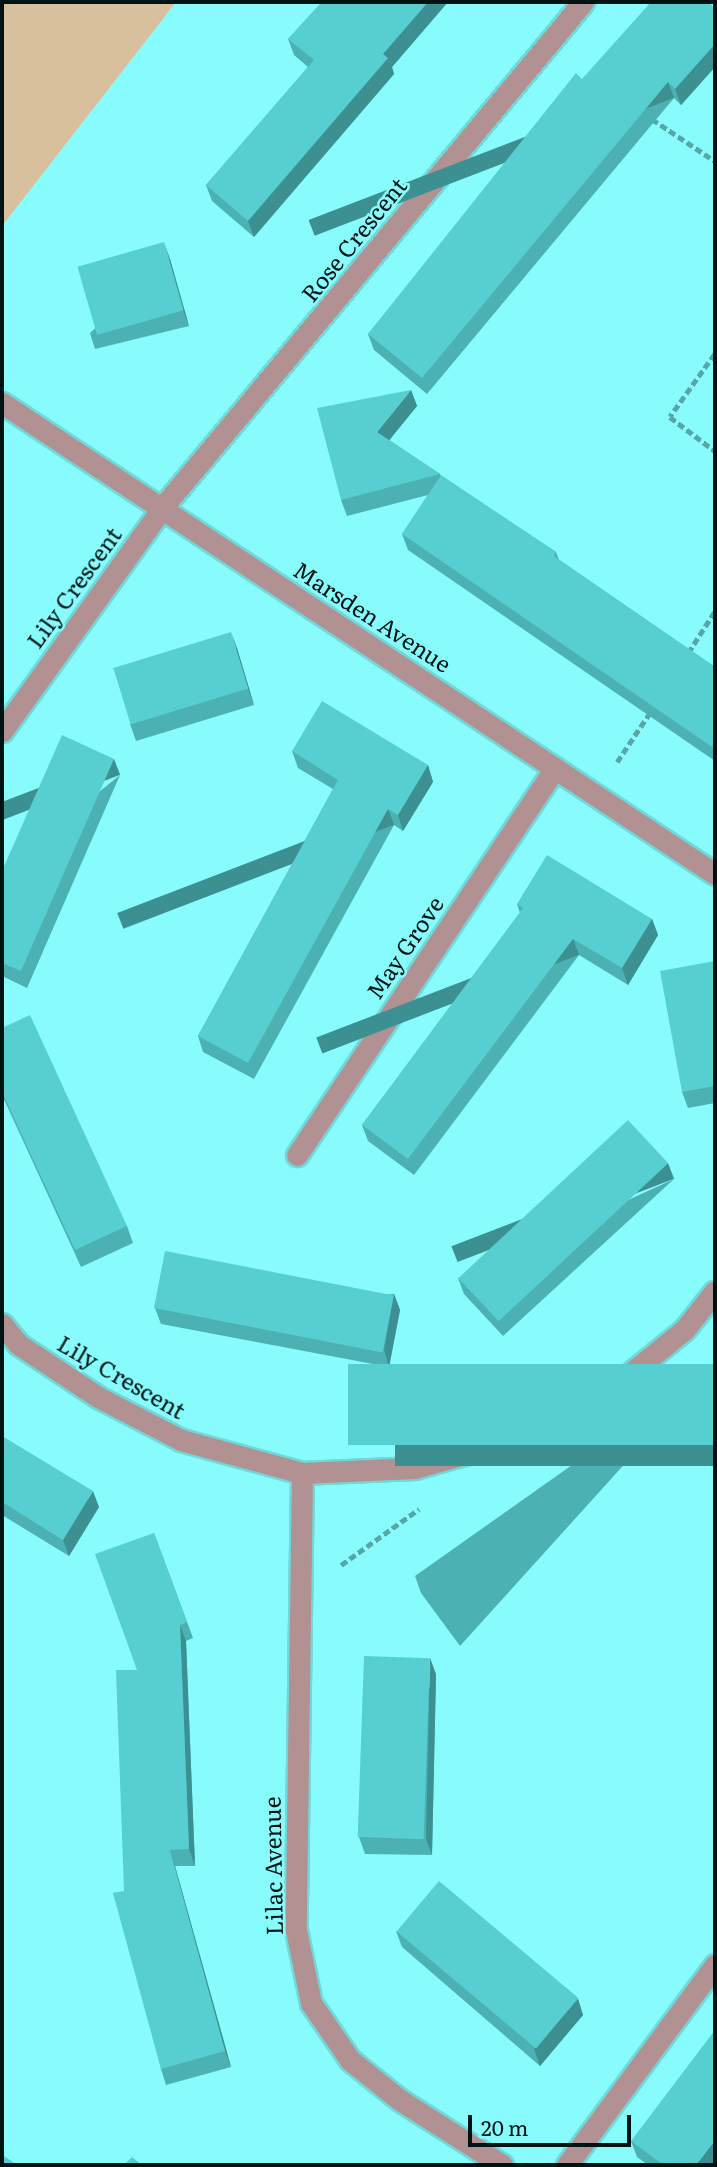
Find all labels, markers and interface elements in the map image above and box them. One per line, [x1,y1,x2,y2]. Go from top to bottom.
street label: Rose Crescent [295,171,411,307]
street label: Lily Crescent [20,521,126,653]
street label: Marsden Avenue [289,555,457,677]
street label: May Grove [360,891,448,1003]
street label: Lily Crescent [53,1328,191,1424]
street label: Lilac Avenue [257,1796,287,1936]
scale bar [472,2100,635,2144]
text: 20 m [481,2111,528,2142]

